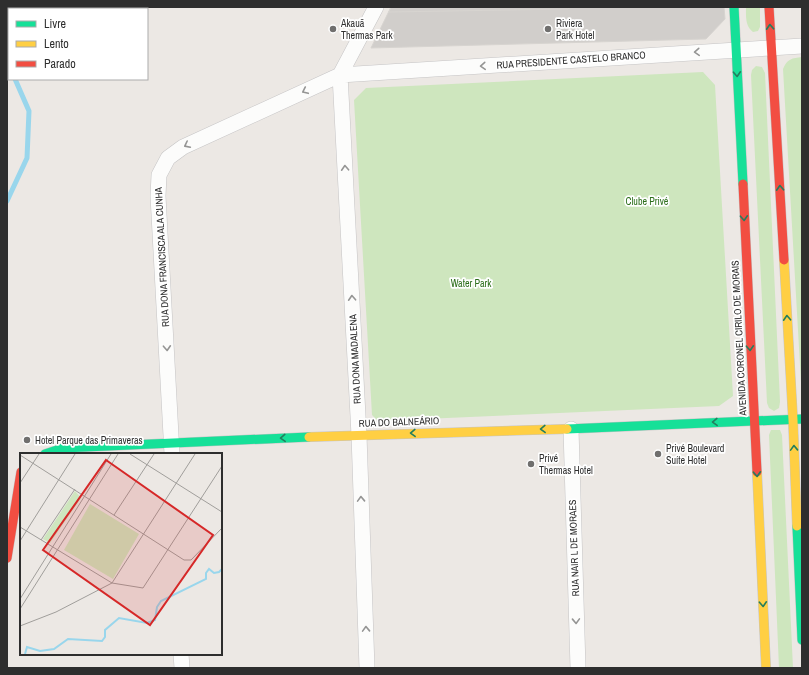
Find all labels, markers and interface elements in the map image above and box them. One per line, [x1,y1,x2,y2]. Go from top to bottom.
legend [8,8,148,80]
text: Livre [44,16,66,32]
place label: Akauã Thermas Park [340,17,393,42]
place label: Riviera Park Hotel [556,17,594,42]
marker: Akauã Thermas Park [328,24,338,34]
marker: Riviera Park Hotel [543,24,553,34]
one-way arrow [766,24,775,30]
text: Lento [44,36,69,52]
street label: RUA PRESIDENTE CASTELO BRANCO [496,48,646,72]
one-way arrow [694,48,700,57]
text: Parado [44,56,76,72]
one-way arrow [480,61,486,70]
one-way arrow [733,71,741,77]
one-way arrow [302,86,309,94]
one-way arrow [184,141,191,148]
one-way arrow [341,165,350,171]
one-way arrow [775,185,784,191]
street label: RUA DONA FRANCISCA ALA CUNHA [152,186,172,327]
park label: Clube Privé [626,195,669,208]
one-way arrow [740,215,748,221]
street label: AVENIDA CORONEL CIRILO DE MORAIS [728,260,750,417]
park label: Water Park [451,277,492,290]
one-way arrow [348,295,356,301]
street label: RUA DONA MADALENA [346,313,364,404]
one-way arrow [783,315,792,321]
one-way arrow [162,345,171,351]
one-way arrow [746,345,755,351]
street label: RUA DO BALNEÁRIO [358,414,440,430]
one-way arrow [712,418,718,427]
one-way arrow [540,425,546,433]
one-way arrow [410,429,416,437]
place label: Hotel Parque das Primaveras [35,434,143,447]
one-way arrow [280,434,286,442]
marker: Hotel Parque das Primaveras [22,435,32,445]
place label: Privé Boulevard Suíte Hotel [666,442,724,467]
one-way arrow [790,445,799,451]
marker: Privé Boulevard Suíte Hotel [653,449,663,459]
place label: Privé Thermas Hotel [539,452,593,477]
inset map [20,453,222,655]
marker: Privé Thermas Hotel [526,459,536,469]
one-way arrow [752,471,761,477]
one-way arrow [357,496,366,502]
street label: RUA NAIR L DE MORAES [566,499,582,597]
one-way arrow [759,601,767,607]
one-way arrow [572,618,581,624]
one-way arrow [361,626,370,632]

